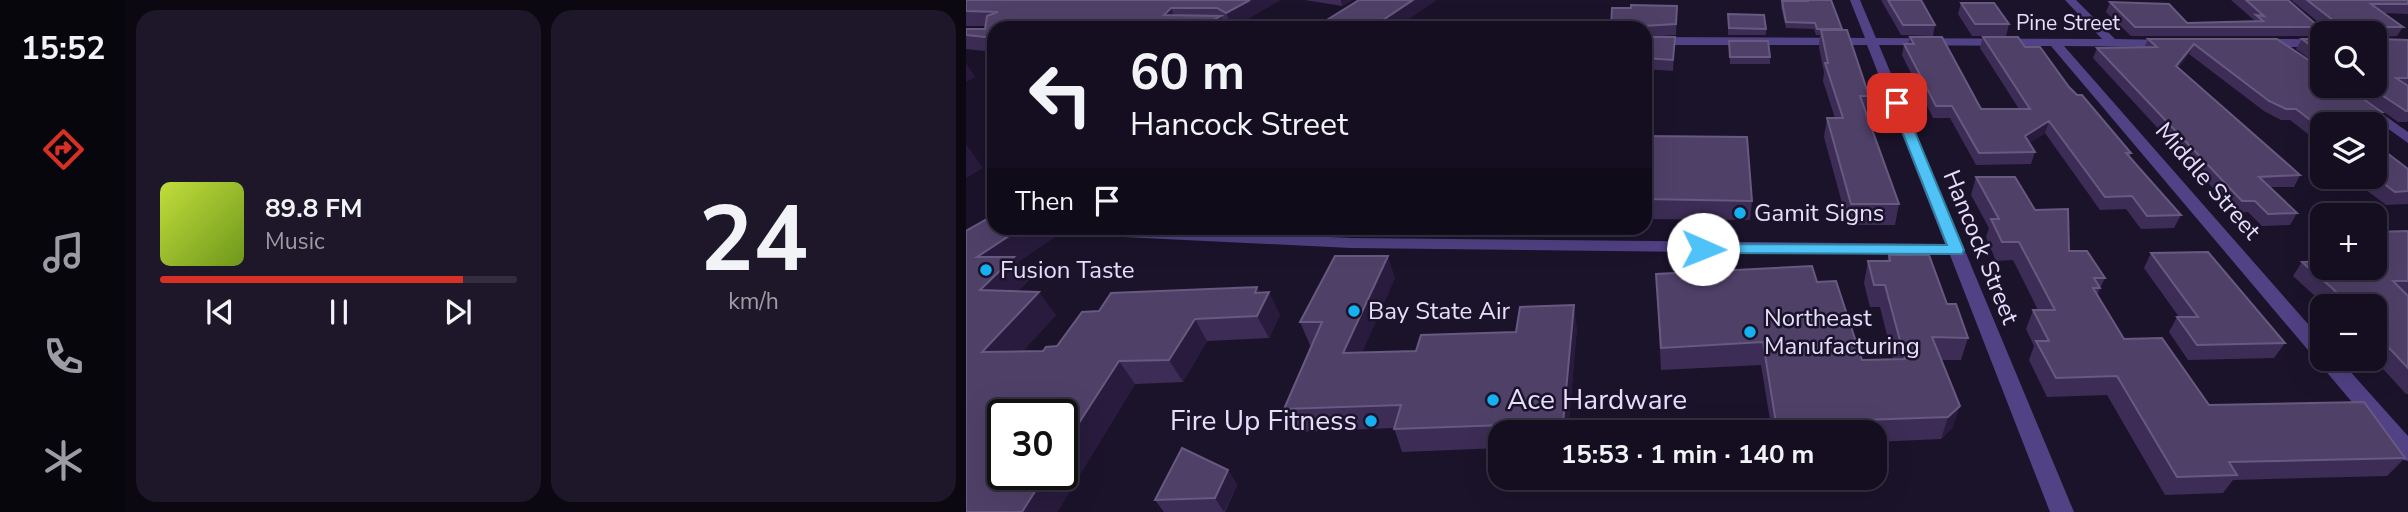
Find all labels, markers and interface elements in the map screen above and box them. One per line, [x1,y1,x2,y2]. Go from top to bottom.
street label: Pine Street [2016,9,2121,37]
map controls [2310,21,2387,371]
button: search [2310,21,2387,98]
text: 15:52 [21,27,105,70]
text: 60 m [1130,39,1245,106]
icon: left [1015,49,1106,140]
pin [1867,73,1927,133]
icon: arrive [1878,84,1916,122]
text: Hancock Street [1130,103,1348,146]
button: layers [2310,112,2387,189]
street label: Middle Street [2148,116,2268,247]
icon: directions [39,125,88,174]
street label: Hancock Street [1936,165,2027,329]
text: 24 [699,178,808,302]
icon: arrive [1088,182,1126,220]
text: Then [1015,184,1074,219]
text: 89.8 FM [265,191,362,226]
place label: Gamit Signs [1754,197,1884,229]
button: + [2310,203,2387,280]
marker: Gamit Signs [1732,205,1748,221]
position arrow [1666,212,1740,286]
text: Music [265,226,325,257]
icon: music [39,228,88,277]
place label: Fusion Taste [1000,254,1134,286]
marker: Fusion Taste [978,262,994,278]
text: km/h [728,286,779,317]
icon: previous [201,293,239,331]
icon: pause [320,293,358,331]
icon: next [439,293,477,331]
button: − [2310,294,2387,371]
place label: Bay State Air [1368,295,1510,327]
place label: Northeast Manufacturing [1764,302,1920,362]
marker: Bay State Air [1346,303,1362,319]
marker: Northeast Manufacturing [1742,324,1758,340]
icon: phone [39,332,88,381]
place label: Ace Hardware [1507,381,1687,419]
marker: Ace Hardware [1485,392,1501,408]
speed limit sign: 30 [987,399,1078,490]
place label: Fire Up Fitness [1170,402,1357,440]
marker: Fire Up Fitness [1363,413,1379,429]
icon: climate [39,436,88,485]
text: 15:53 · 1 min · 140 m [1561,437,1814,472]

